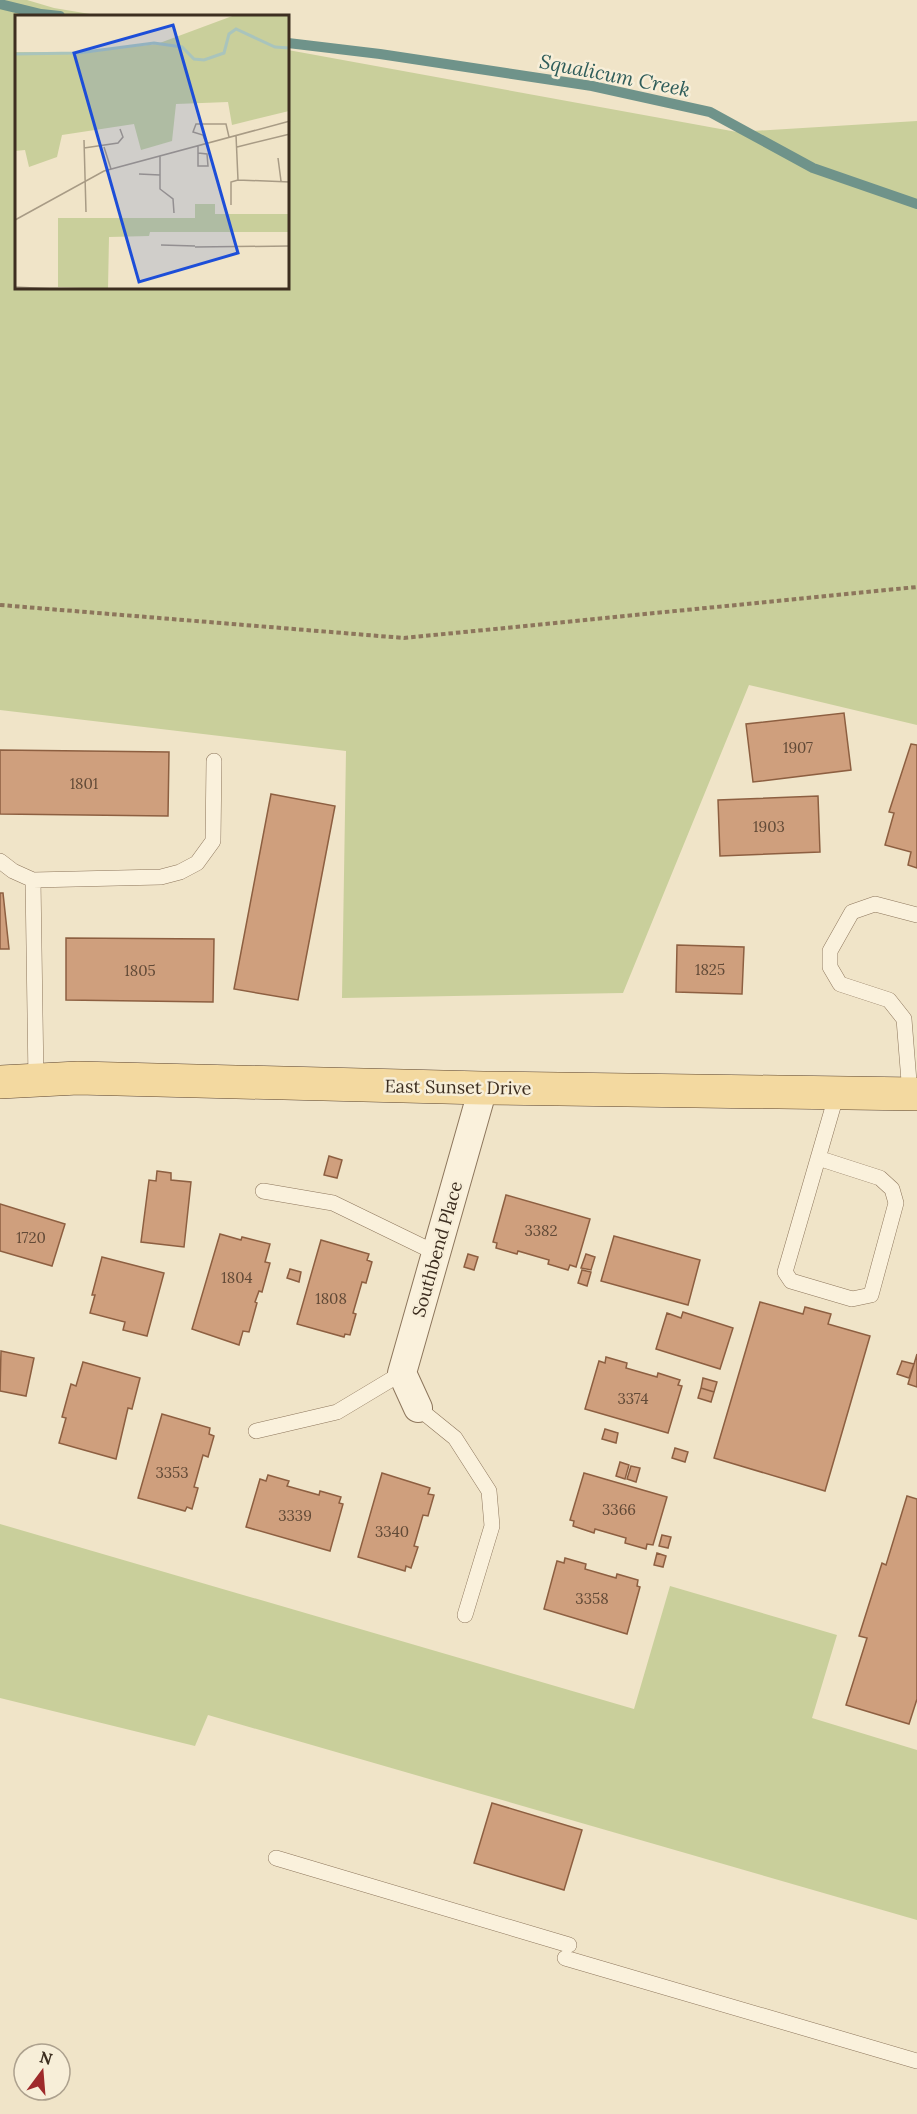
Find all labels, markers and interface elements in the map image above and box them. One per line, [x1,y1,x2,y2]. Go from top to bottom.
inset map [15,15,290,290]
water label: Squalicum Creek [538,48,692,102]
house number: 1907 [783,738,813,757]
house number: 1801 [70,774,98,793]
house number: 1903 [753,817,785,836]
house number: 1825 [695,960,725,979]
house number: 1805 [124,961,156,980]
street label: East Sunset Drive [384,1074,532,1100]
street label: Southbend Place [407,1178,467,1320]
house number: 3382 [524,1221,558,1240]
house number: 1720 [16,1228,46,1247]
house number: 1804 [221,1268,253,1287]
house number: 1808 [315,1289,347,1308]
house number: 3374 [617,1389,649,1408]
house number: 3353 [155,1463,189,1482]
house number: 3366 [602,1500,636,1519]
house number: 3339 [278,1506,312,1525]
house number: 3340 [375,1522,409,1541]
house number: 3358 [575,1589,609,1608]
north arrow [12,2042,72,2102]
text: N [37,2046,55,2069]

